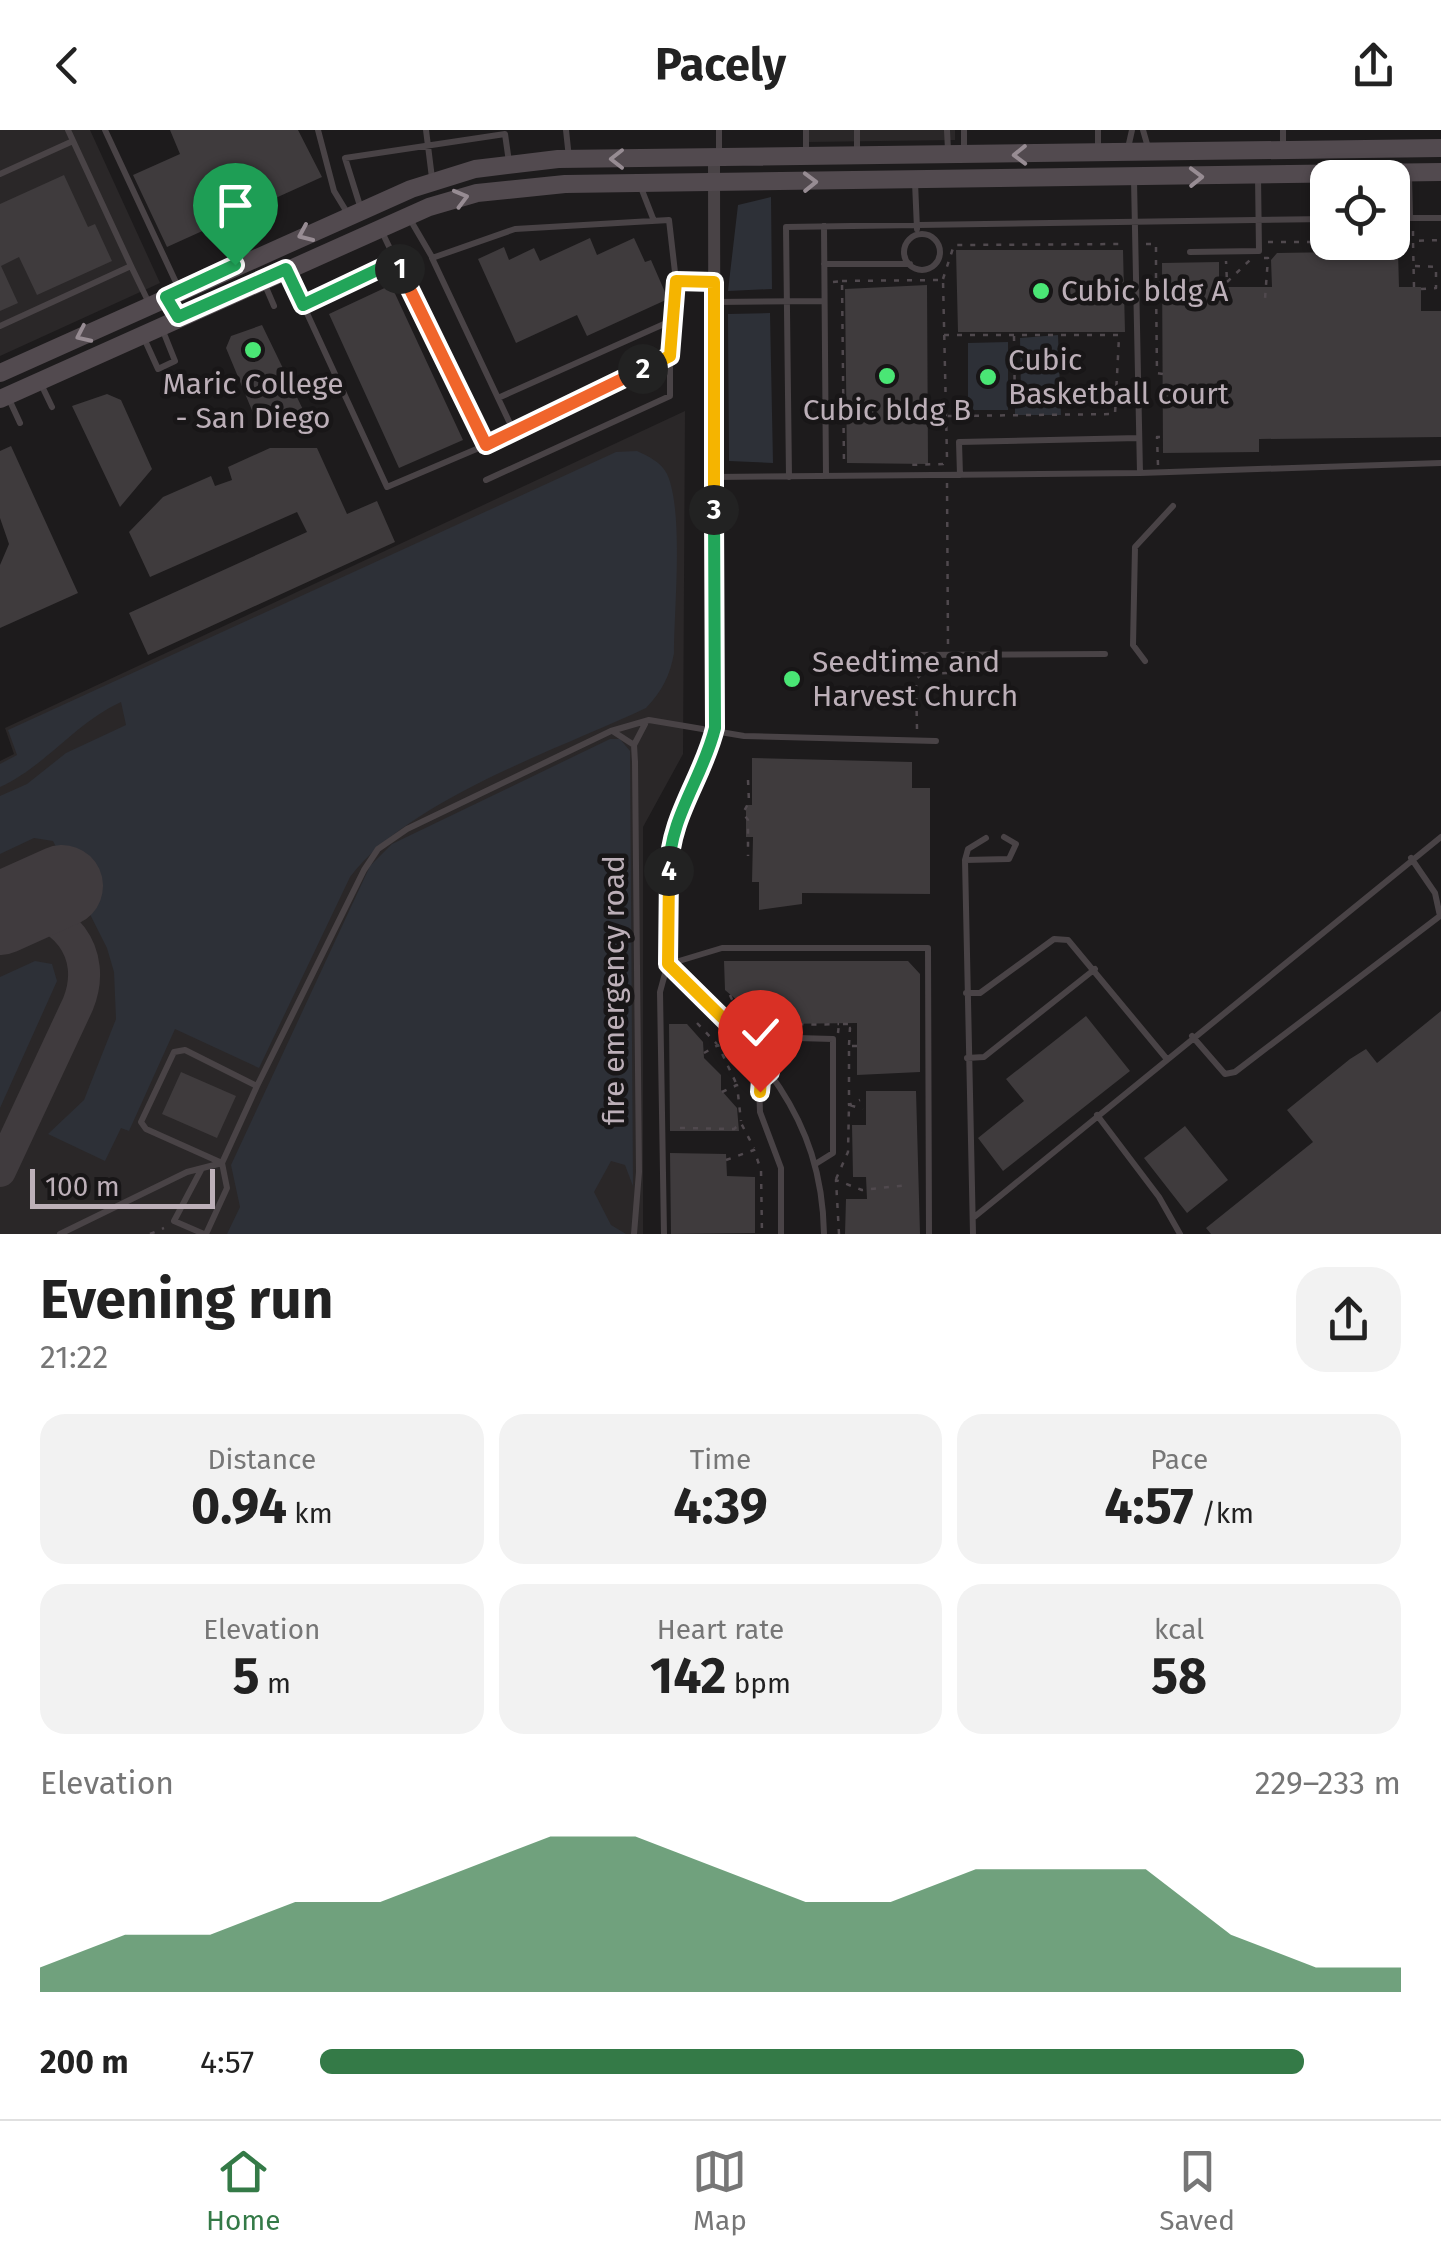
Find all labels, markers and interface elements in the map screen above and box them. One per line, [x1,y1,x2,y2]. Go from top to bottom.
icon: back [40,38,95,93]
text: Pacely [655,38,786,92]
icon: share [1346,38,1401,93]
one-way arrow [1012,144,1028,166]
one-way arrow [608,148,624,170]
map controls [1310,160,1410,260]
button: locate [1310,160,1410,260]
pin [193,163,278,266]
one-way arrow [1188,166,1204,187]
one-way arrow [804,171,819,193]
icon: arrive [208,178,263,233]
one-way arrow [452,189,469,210]
one-way arrow [297,222,315,242]
pin: 1 [375,244,425,294]
text: 1 [394,252,407,285]
place label: Cubic bldg A [1061,273,1229,309]
marker: Cubic bldg A [1030,280,1052,302]
one-way arrow [75,323,93,343]
marker: Maric College - San Diego [242,339,264,361]
place label: Cubic Basketball court [1008,342,1229,412]
pin: 2 [618,344,668,394]
text: 2 [636,352,650,385]
marker: Cubic bldg B [876,365,898,387]
place label: Maric College - San Diego [163,366,343,436]
marker: Cubic Basketball court [977,366,999,388]
place label: Cubic bldg B [803,392,971,428]
pin: 3 [689,485,739,535]
text: 3 [707,493,721,526]
place label: Seedtime and Harvest Church [812,644,1018,714]
marker: Seedtime and Harvest Church [781,668,803,690]
pin: 4 [644,846,694,896]
text: 4 [661,854,677,887]
street label: fire emergency road [596,855,632,1125]
pin [718,990,803,1093]
icon: check [733,1005,788,1060]
scale bar [30,1164,215,1208]
text: 100 m [45,1170,120,1203]
text: Evening run [40,1267,334,1333]
button: share [1296,1267,1401,1372]
text: 21:22 [40,1338,108,1376]
text: Distance [208,1443,316,1476]
text: Time [690,1443,751,1476]
text: Pace [1150,1443,1208,1476]
text: 0.94 [191,1476,287,1536]
text: 4:39 [673,1476,768,1536]
text: 4:57 [1104,1476,1194,1536]
text: km [287,1497,333,1530]
text: /km [1194,1497,1254,1530]
text: Elevation [203,1613,320,1646]
text: Heart rate [657,1613,784,1646]
text: kcal [1154,1613,1204,1646]
text: 5 [233,1646,260,1706]
text: 142 [650,1646,726,1706]
text: 58 [1151,1646,1207,1706]
text: m [260,1667,291,1700]
text: bpm [726,1667,791,1700]
text: Elevation [40,1764,174,1802]
text: 229–233 m [1255,1764,1401,1802]
text: 200 m [40,2043,129,2081]
text: 4:57 [200,2043,254,2081]
tab: Home [206,2144,281,2237]
tab: Map [692,2144,747,2237]
tab: Saved [1159,2144,1235,2237]

